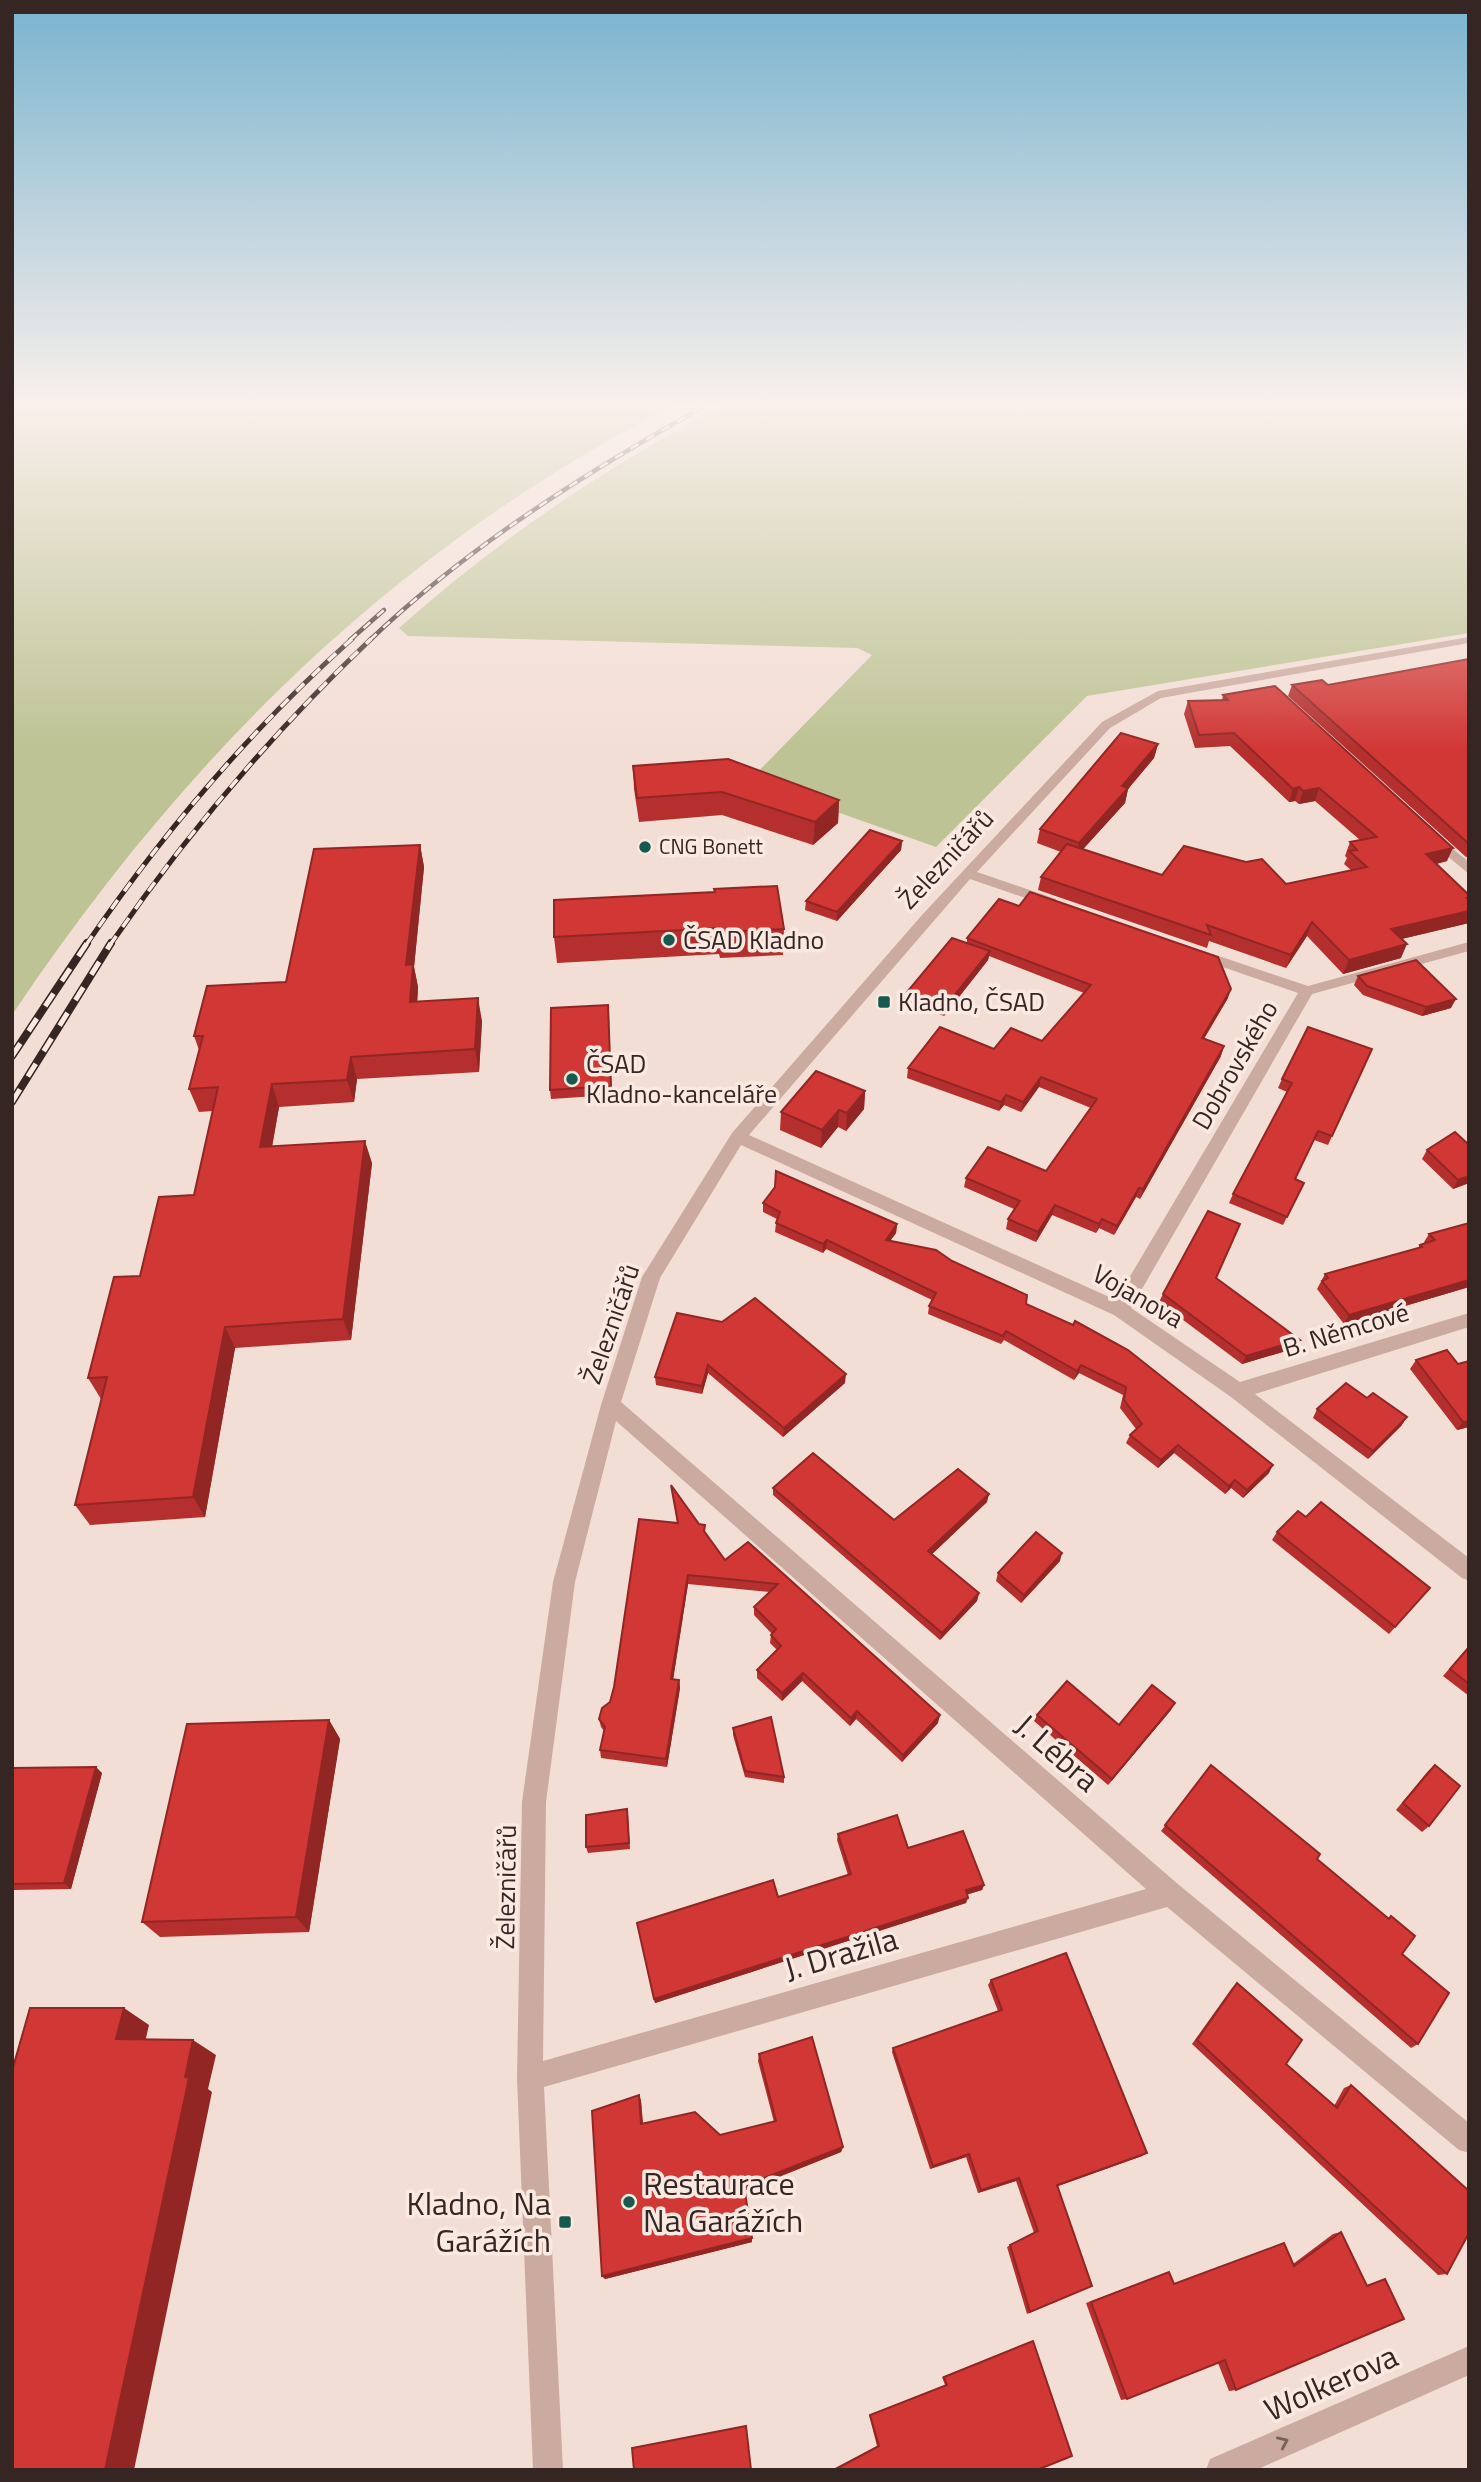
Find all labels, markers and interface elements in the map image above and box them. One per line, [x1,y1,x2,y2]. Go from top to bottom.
street label: Železničářů [889,800,1002,918]
place label: CNG Bonett [659,830,763,862]
marker: CNG Bonett [637,839,653,855]
place label: ČSAD Kladno [683,920,824,959]
marker: ČSAD Kladno [661,932,677,948]
place label: Kladno, ČSAD [898,982,1045,1021]
street label: Dobrovského [1182,993,1287,1137]
marker: Kladno, ČSAD [876,994,892,1010]
place label: ČSAD Kladno-kanceláře [586,1044,777,1113]
marker: ČSAD Kladno-kanceláře [564,1071,580,1087]
street label: Vojanova [1085,1254,1191,1337]
street label: Železničářů [572,1259,649,1389]
street label: B. Němcové [1278,1292,1414,1367]
street label: J. Lébra [1005,1702,1111,1803]
street label: Železničářů [485,1824,526,1950]
street label: J. Dražila [778,1914,903,1992]
place label: Restaurace Na Garážích [643,2159,803,2244]
place label: Kladno, Na Garážích [407,2179,551,2264]
marker: Restaurace Na Garážích [621,2194,637,2210]
marker: Kladno, Na Garážích [557,2214,573,2230]
street label: Wolkerova [1256,2331,1405,2433]
one-way arrow [1276,2436,1288,2450]

